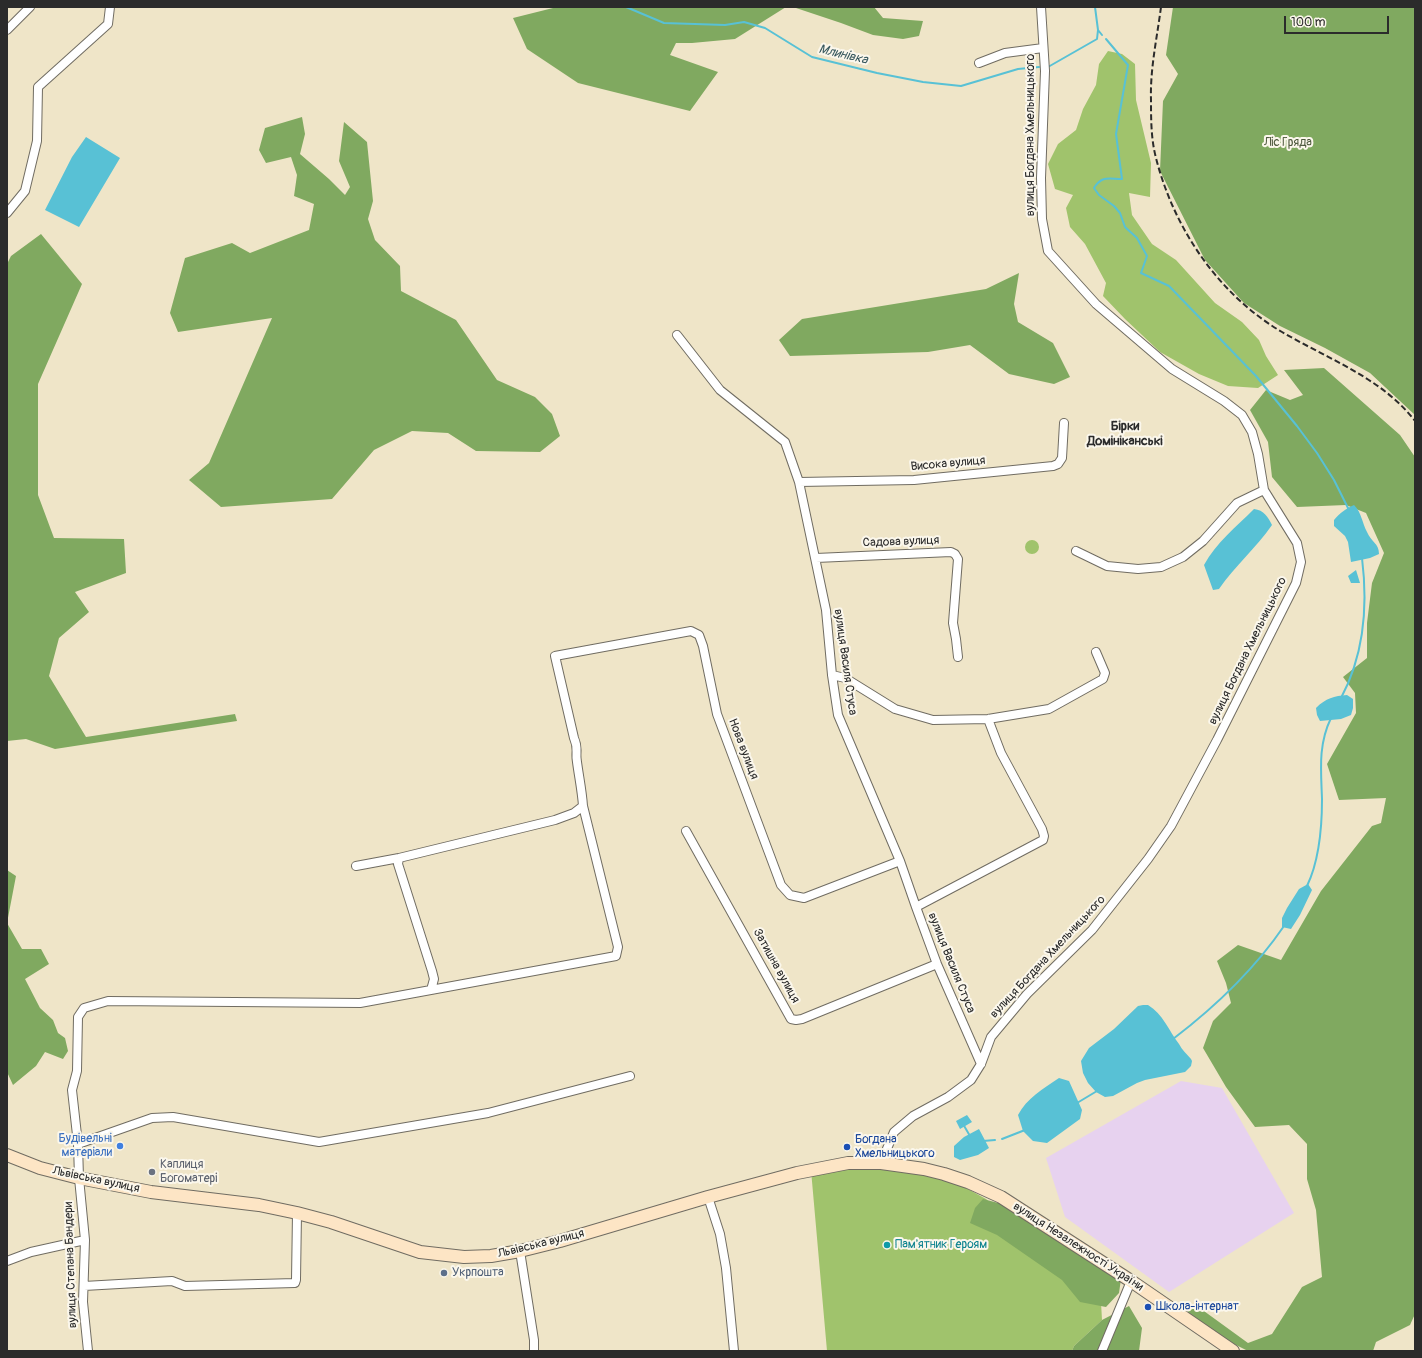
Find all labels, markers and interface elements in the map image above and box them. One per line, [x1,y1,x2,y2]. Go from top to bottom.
scale bar [1286,8,1391,34]
text: 100 m [1291,15,1325,30]
water label: Млинівка [817,42,869,68]
street label: вулиця Богдана Хмельницького [1024,54,1038,216]
park label: Ліс Гряда [1264,136,1312,150]
district label: Бірки Домініканські [1087,419,1163,450]
street label: Висока вулиця [910,454,986,474]
street label: Садова вулиця [862,533,940,551]
street label: вулиця Богдана Хмельницького [1206,575,1290,727]
street label: вулиця Василя Стуса [830,608,860,716]
street label: Нова вулиця [725,717,761,781]
street label: вулиця Богдана Хмельницького [987,893,1109,1021]
street label: вулиця Василя Стуса [924,911,978,1015]
street label: Затишна вулиця [750,926,802,1006]
place label: Будівельні матеріали [59,1132,112,1160]
place label: Богдана Хмельницького [855,1133,935,1161]
marker: Будівельні матеріали [115,1141,125,1151]
marker: Богдана Хмельницького [842,1142,852,1152]
place label: Каплиця Богоматері [160,1158,217,1186]
street label: Львівська вулиця [51,1164,141,1196]
marker: Каплиця Богоматері [147,1167,157,1177]
street label: вулиця Незалежності України [1010,1199,1146,1295]
street label: вулиця Степана Бандери [62,1202,80,1328]
street label: Львівська вулиця [496,1226,586,1262]
place label: Пам'ятник Героям [895,1238,987,1252]
marker: Пам'ятник Героям [882,1240,892,1250]
place label: Укрпошта [452,1266,504,1280]
marker: Укрпошта [439,1268,449,1278]
place label: Школа-інтернат [1156,1300,1239,1314]
marker: Школа-інтернат [1143,1302,1153,1312]

